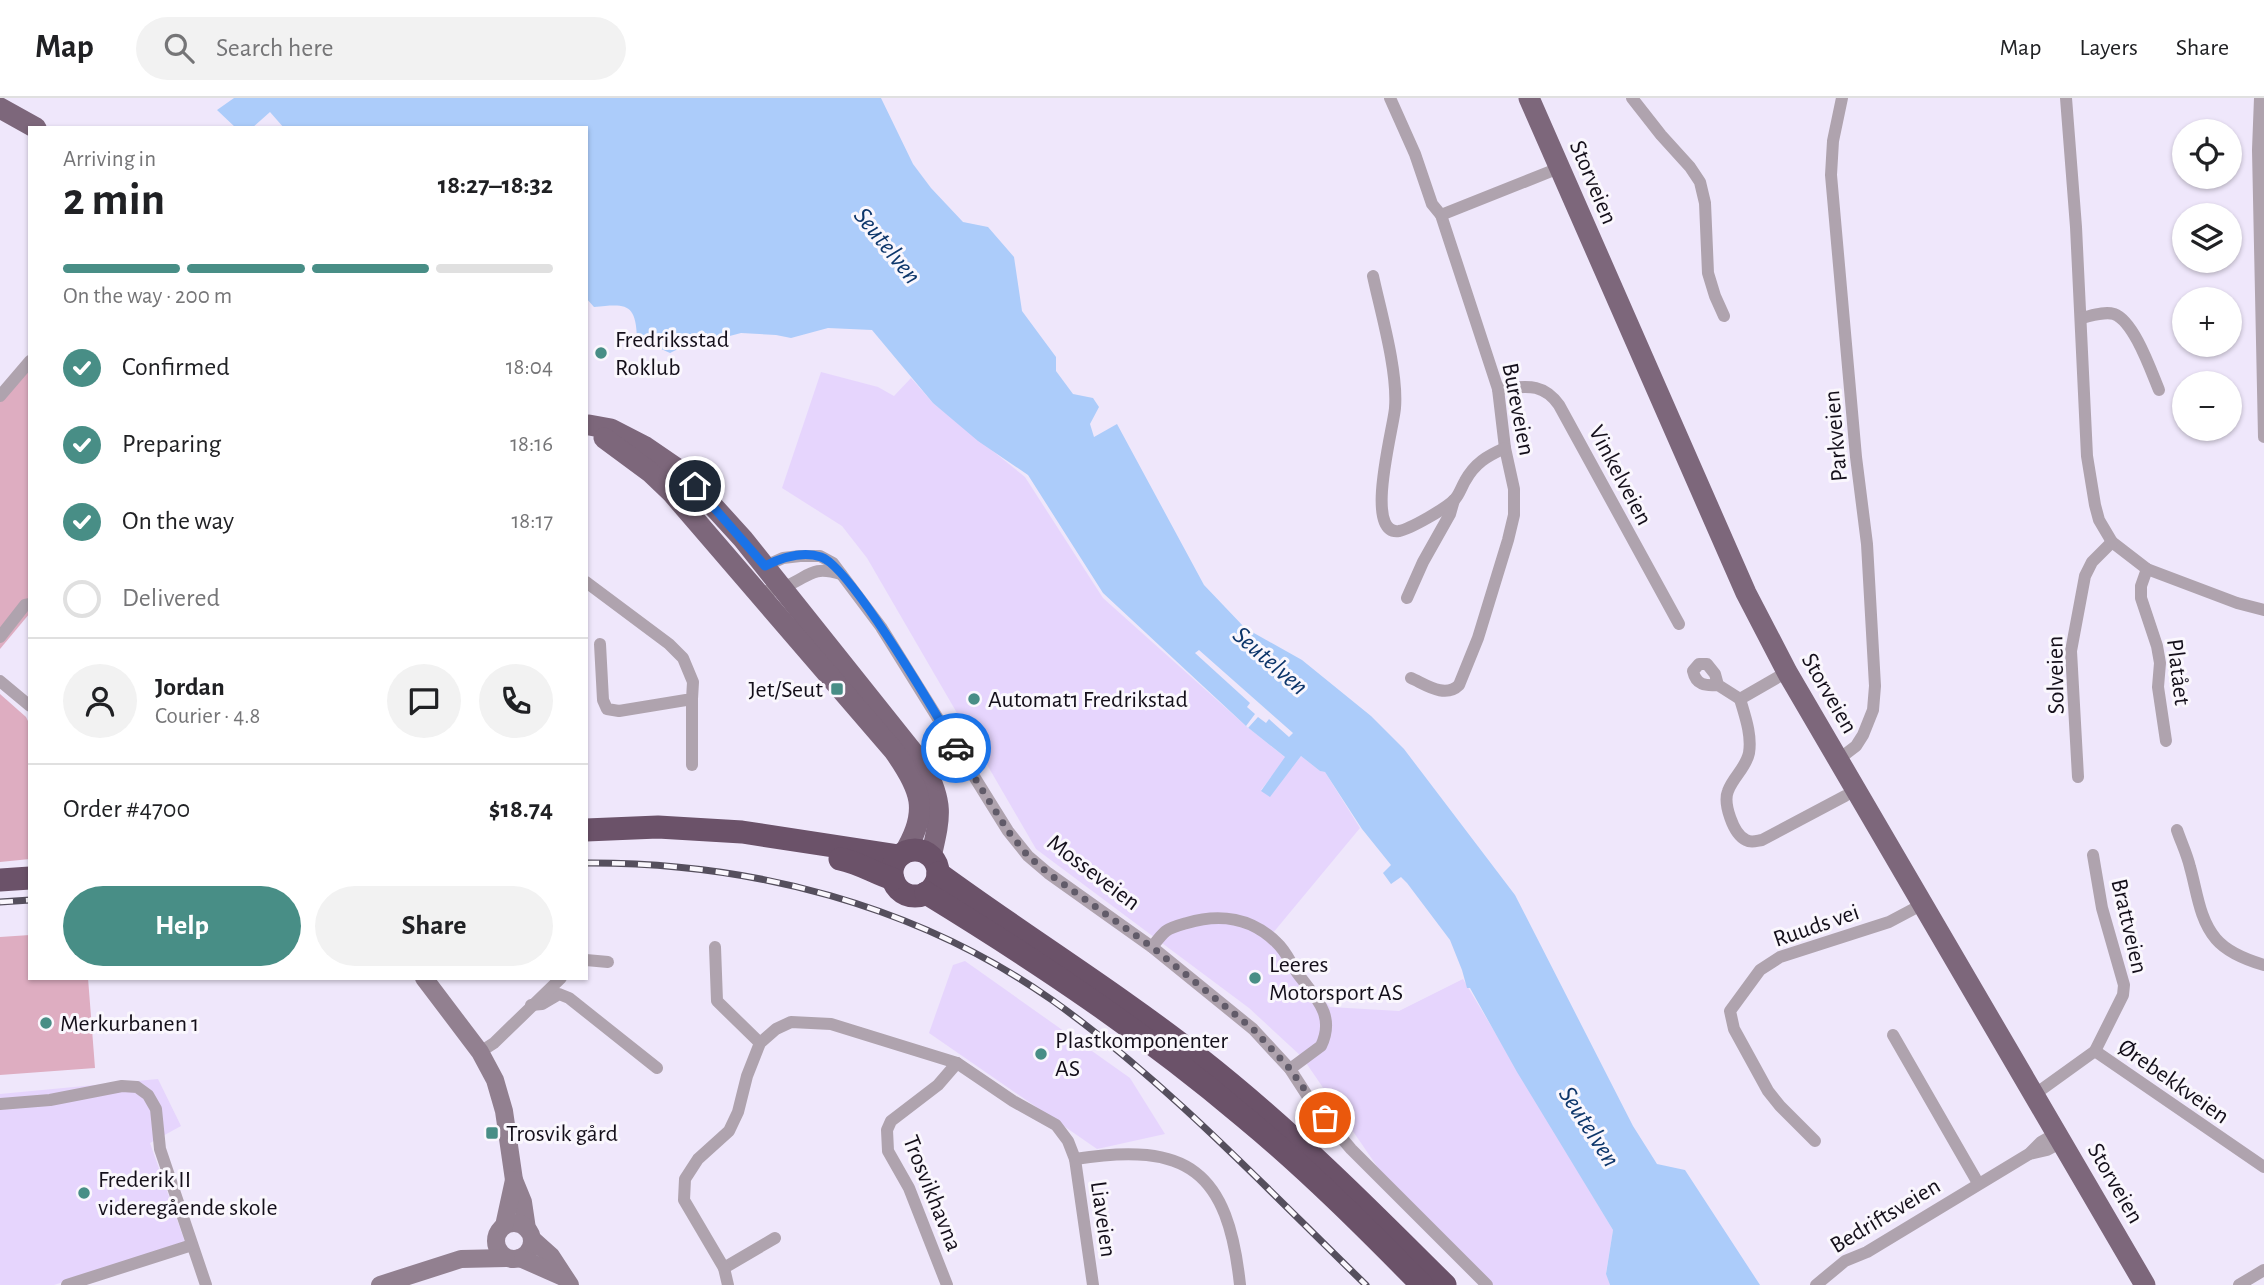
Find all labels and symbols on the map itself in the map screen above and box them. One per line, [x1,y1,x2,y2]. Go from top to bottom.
street label: Storveien [1565,137,1621,228]
water label: Seutelven [849,203,926,289]
place label: Fredriksstad Roklub [615,328,729,380]
marker: Fredriksstad Roklub [593,345,609,361]
street label: Bureveien [1497,361,1539,458]
street label: Parkveien [1820,389,1852,483]
street label: Vinkelveien [1584,422,1656,529]
pin [665,456,725,516]
water label: Seutelven [1228,621,1313,700]
street label: Solveien [2043,635,2069,715]
street label: Platået [2162,637,2194,707]
street label: Storveien [1797,649,1862,738]
place label: Jet/Seut [749,678,823,702]
marker: Jet/Seut [829,681,845,697]
place label: Automat1 Fredrikstad [988,688,1188,712]
marker: Automat1 Fredrikstad [966,691,982,707]
courier [921,713,991,783]
street label: Mosseveien [1043,830,1144,915]
street label: Brattveien [2106,876,2152,976]
street label: Ruuds vei [1770,900,1862,952]
place label: Leeres Motorsport AS [1269,953,1403,1005]
marker: Leeres Motorsport AS [1247,970,1263,986]
place label: Merkurbanen 1 [60,1012,199,1036]
marker: Merkurbanen 1 [38,1015,54,1031]
place label: Plastkomponenter AS [1055,1029,1228,1081]
street label: Ørebekkveien [2114,1035,2233,1129]
marker: Plastkomponenter AS [1033,1046,1049,1062]
water label: Seutelven [1554,1082,1625,1171]
pin [1295,1088,1355,1148]
place label: Trosvik gård [506,1122,618,1146]
marker: Trosvik gård [484,1125,500,1141]
street label: Trosvikhavna [898,1132,966,1255]
street label: Storveien [2083,1139,2148,1228]
place label: Frederik II videregående skole [98,1168,278,1220]
street label: Bedriftsveien [1826,1174,1945,1258]
street label: Liaveien [1086,1179,1120,1259]
marker: Frederik II videregående skole [76,1185,92,1201]

